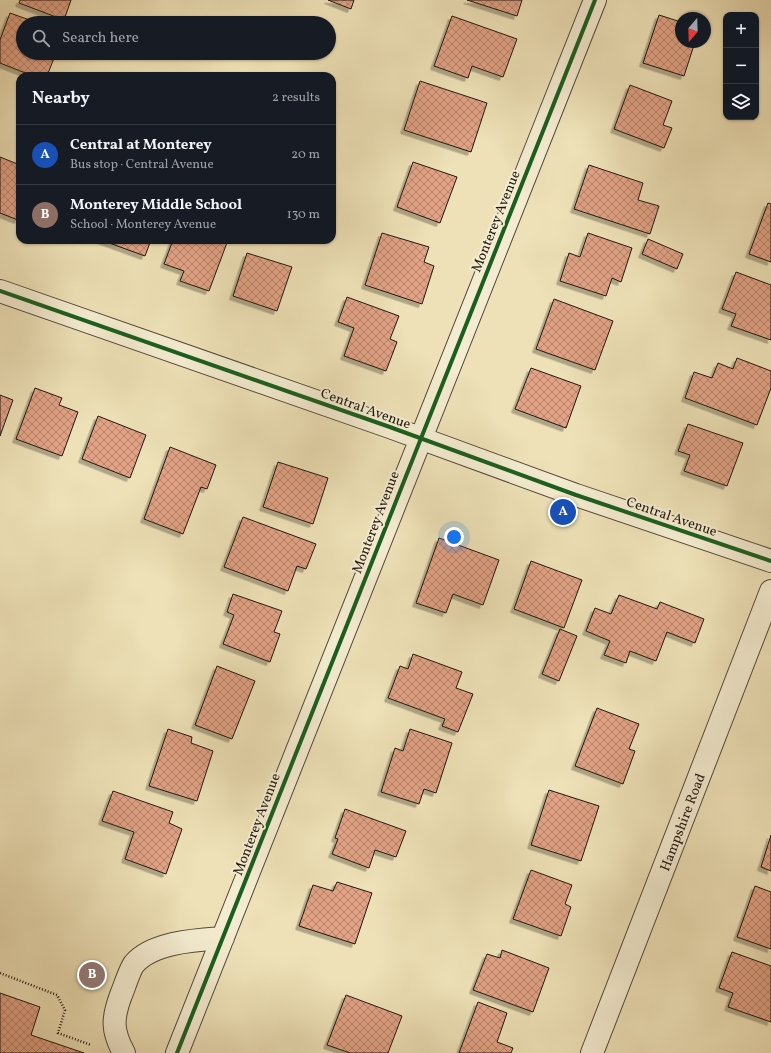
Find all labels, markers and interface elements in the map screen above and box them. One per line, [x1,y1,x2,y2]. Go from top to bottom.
north arrow [675,12,711,48]
map controls [723,12,759,120]
button: + [723,12,759,48]
search box [16,16,336,60]
icon: search [30,27,52,49]
text: Search here [62,28,139,49]
button: − [723,48,759,84]
button: layers [723,84,759,120]
text: Nearby [32,87,90,110]
text: 2 results [272,89,320,107]
text: Central at Monterey [70,135,212,156]
text: A [40,146,50,164]
text: 20 m [291,146,320,164]
text: Bus stop · Central Avenue [70,156,214,174]
street label: Monterey Avenue [467,168,526,275]
text: Monterey Middle School [70,195,242,216]
text: B [41,206,49,224]
text: 130 m [287,206,320,224]
text: School · Monterey Avenue [70,216,216,234]
street label: Central Avenue [318,384,414,435]
street label: Monterey Avenue [348,468,405,576]
street label: Central Avenue [624,493,720,542]
pin: A [550,497,576,527]
your location [444,527,464,547]
street label: Monterey Avenue [229,770,286,878]
street label: Hampshire Road [656,771,711,874]
pin: B [79,960,105,990]

